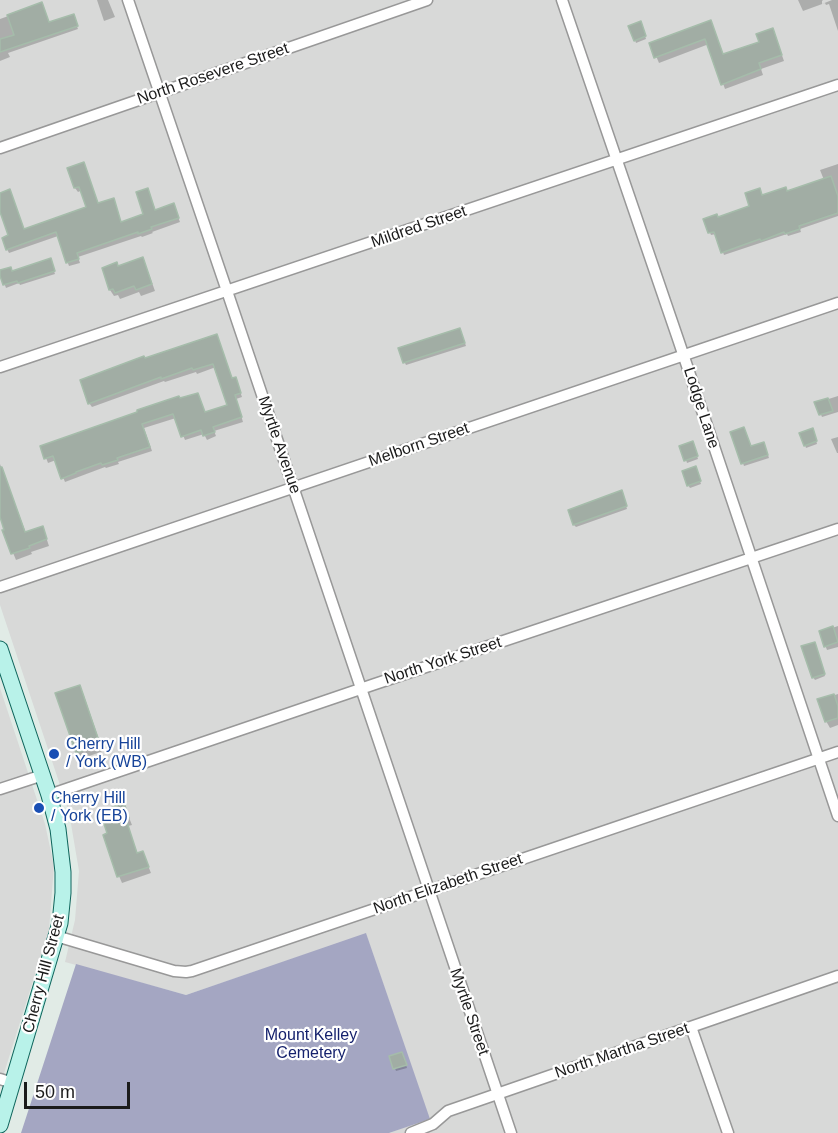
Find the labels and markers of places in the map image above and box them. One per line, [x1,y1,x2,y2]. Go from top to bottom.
place label: Cherry Hill / York (WB) [66,735,147,773]
marker: Cherry Hill / York (WB) [47,747,61,761]
place label: Cherry Hill / York (EB) [51,789,128,827]
marker: Cherry Hill / York (EB) [32,801,46,815]

